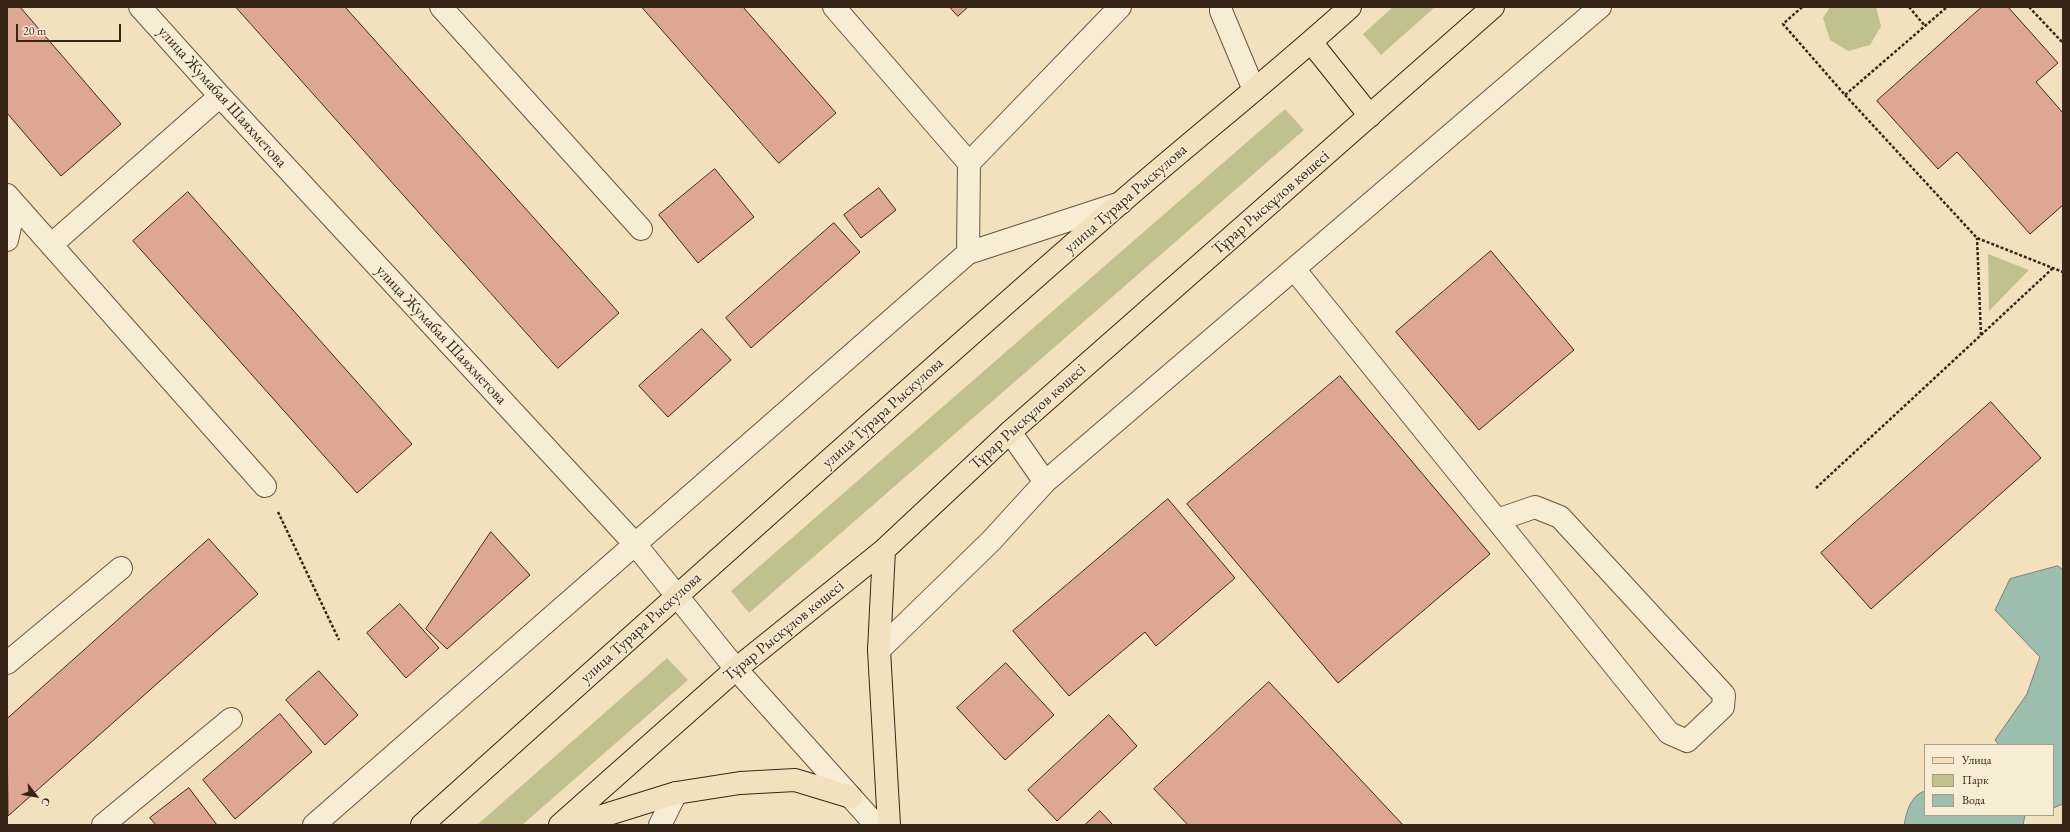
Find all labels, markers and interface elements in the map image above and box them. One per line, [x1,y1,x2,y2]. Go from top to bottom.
scale bar [18,16,123,42]
street label: улица Жумабая Шаяхметова [153,22,291,172]
text: 20 m [23,23,46,39]
street label: улица Турара Рыскулова [1061,140,1191,258]
street label: Тұрар Рыскұлов көшесі [1208,147,1334,259]
street label: улица Жумабая Шаяхметова [371,261,511,409]
street label: улица Турара Рыскулова [818,353,948,473]
street label: Тұрар Рыскұлов көшесі [966,360,1090,474]
street label: улица Турара Рыскулова [576,568,706,688]
street label: Тұрар Рыскұлов көшесі [720,576,848,686]
legend [1924,744,2054,816]
text: Улица [1962,752,1992,768]
text: Парк [1962,772,1989,788]
north arrow [16,776,56,816]
text: Вода [1962,792,1985,808]
text: С [38,795,54,809]

